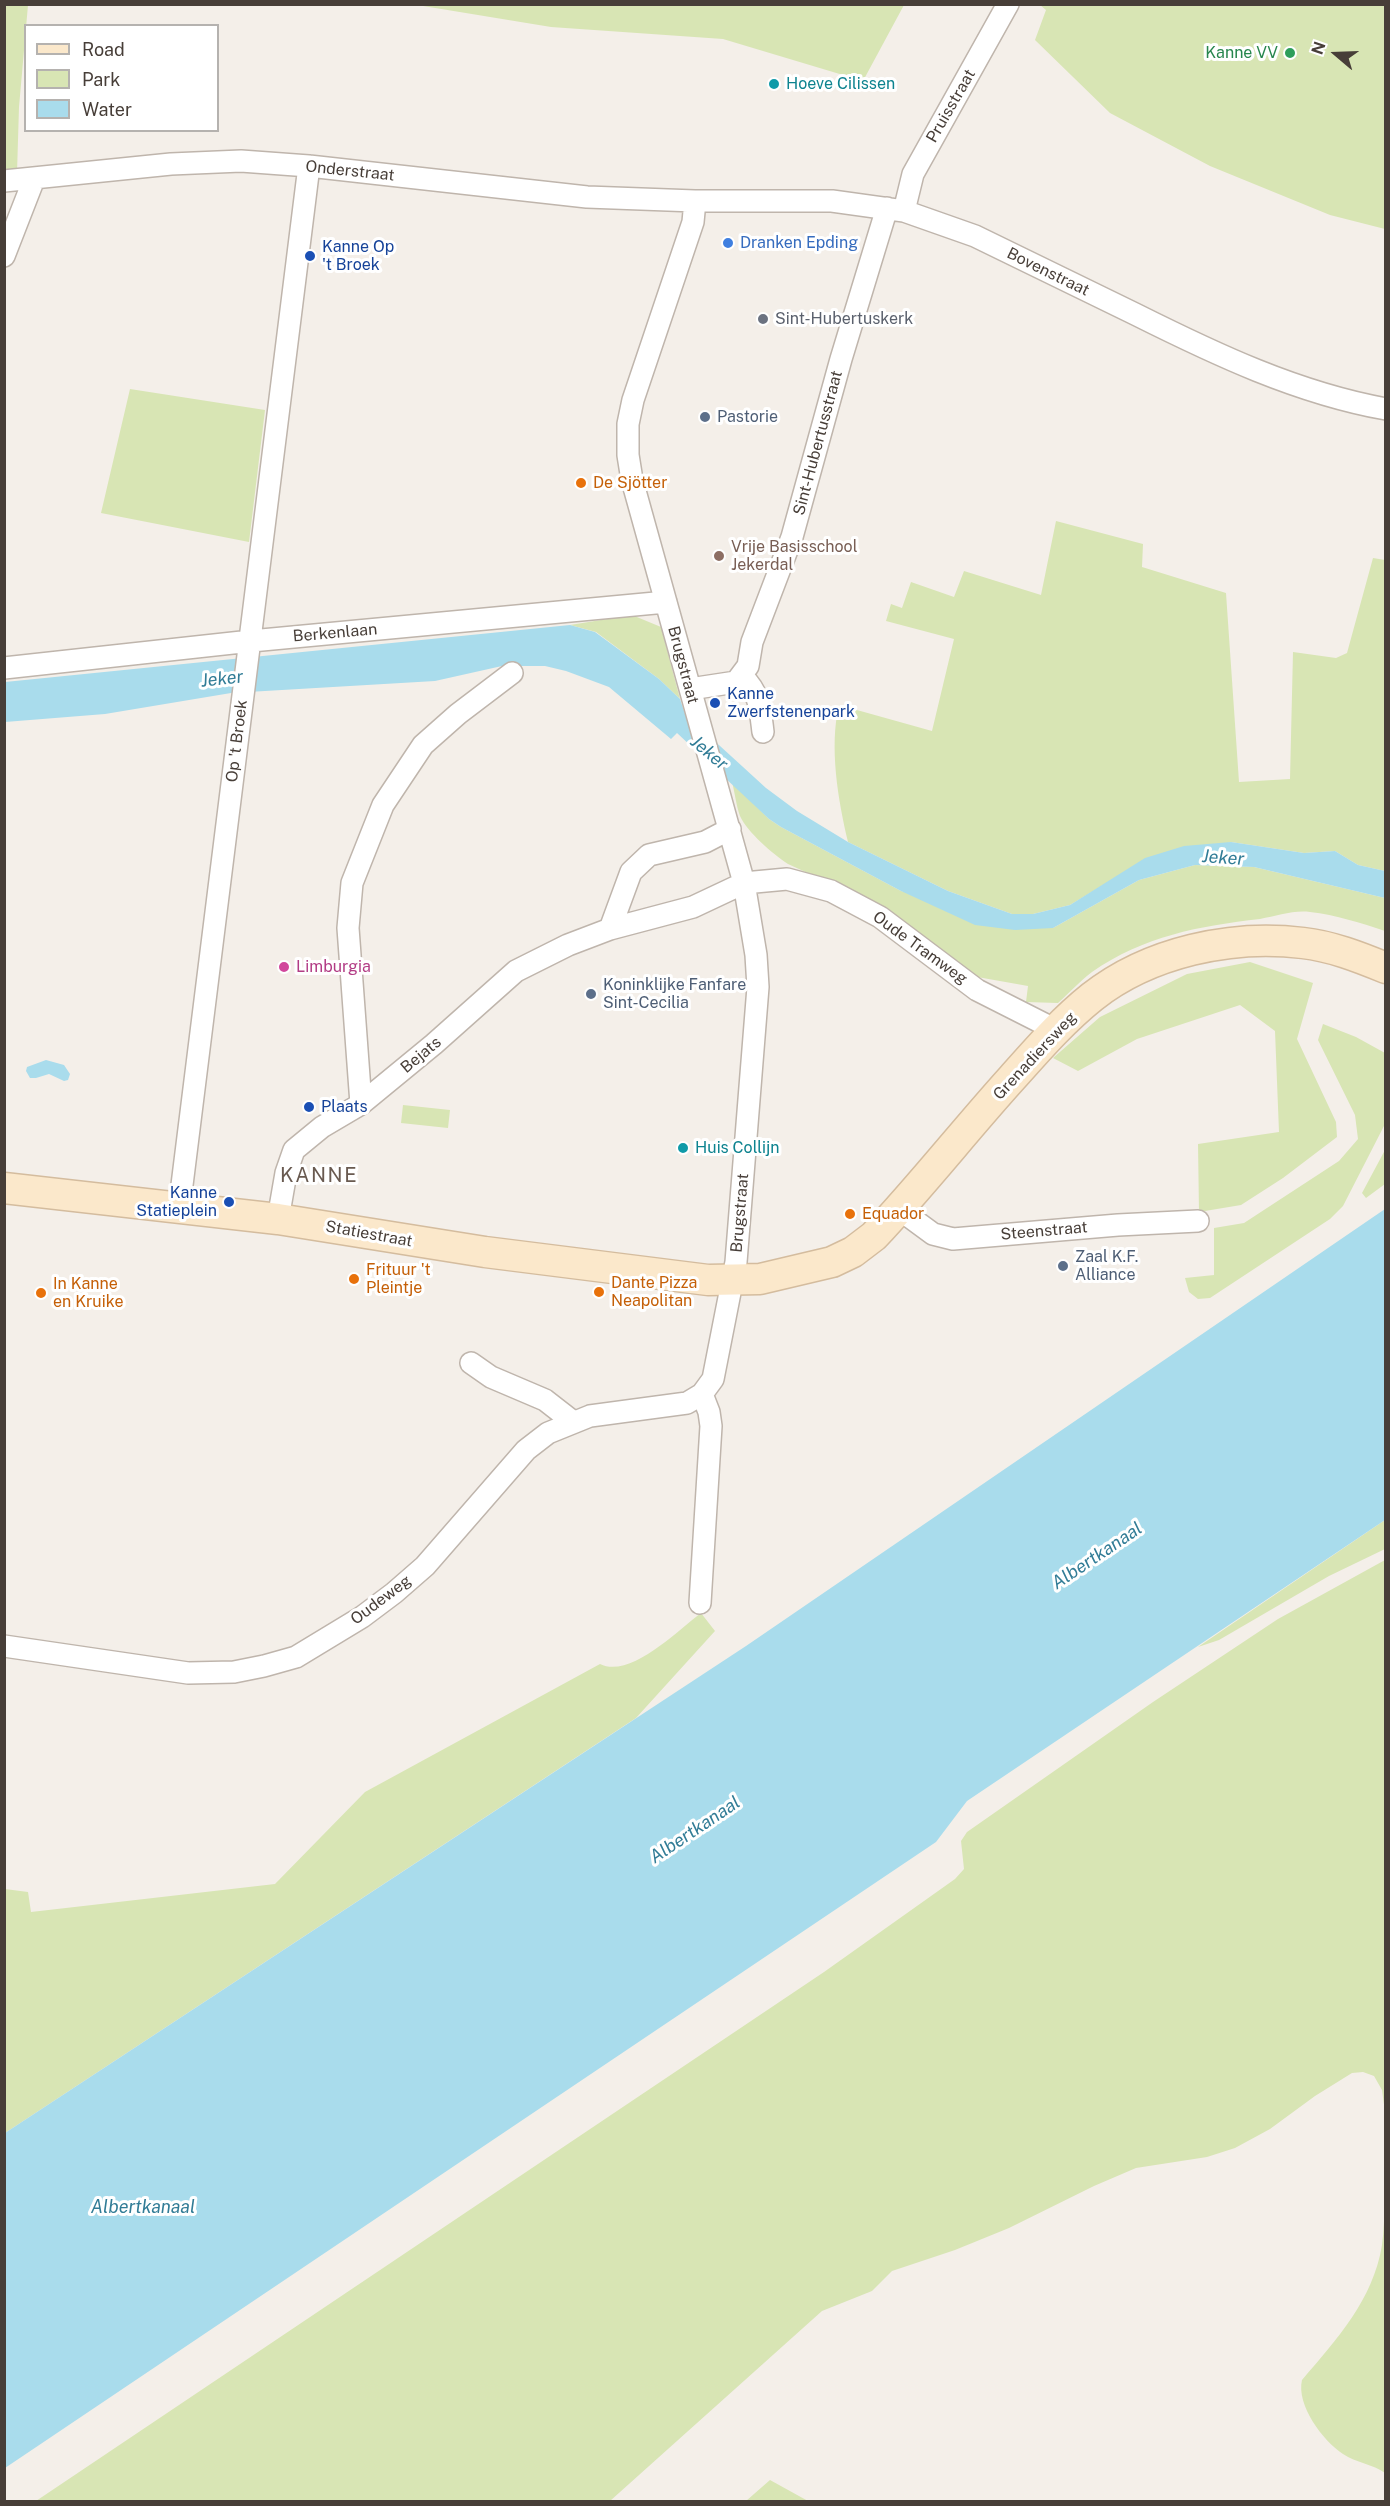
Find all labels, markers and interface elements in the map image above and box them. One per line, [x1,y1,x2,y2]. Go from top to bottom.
legend [24,24,219,132]
north arrow [1306,24,1366,84]
text: Road [82,39,125,60]
text: N [1307,39,1330,57]
place label: Kanne VV [1205,43,1278,63]
marker: Kanne VV [1283,46,1297,60]
street label: Pruisstraat [922,66,980,146]
text: Park [82,69,120,90]
place label: Hoeve Cilissen [786,74,895,94]
marker: Hoeve Cilissen [767,77,781,91]
text: Water [82,99,132,120]
street label: Onderstraat [305,157,395,185]
place label: Dranken Epding [740,233,858,253]
marker: Dranken Epding [721,236,735,250]
place label: Kanne Op 't Broek [322,237,394,275]
street label: Bovenstraat [1004,244,1092,300]
marker: Kanne Op 't Broek [303,249,317,263]
place label: Sint-Hubertuskerk [775,309,913,329]
marker: Sint-Hubertuskerk [756,312,770,326]
street label: Sint-Hubertusstraat [789,369,847,517]
place label: Pastorie [717,407,778,427]
marker: Pastorie [698,410,712,424]
place label: De Sjötter [593,473,667,493]
marker: De Sjötter [574,476,588,490]
place label: Vrije Basisschool Jekerdal [731,537,857,575]
marker: Vrije Basisschool Jekerdal [712,549,726,563]
street label: Berkenlaan [292,620,378,646]
street label: Brugstraat [663,624,703,706]
water label: Jeker [200,666,244,692]
place label: Kanne Zwerfstenenpark [727,684,855,722]
marker: Kanne Zwerfstenenpark [708,696,722,710]
street label: Op 't Broek [222,699,252,783]
water label: Jeker [686,731,732,775]
water label: Jeker [1201,846,1245,870]
street label: Oude Tramweg [869,907,971,989]
place label: Limburgia [296,957,371,977]
marker: Limburgia [277,960,291,974]
place label: Koninklijke Fanfare Sint-Cecilia [603,975,746,1013]
marker: Koninklijke Fanfare Sint-Cecilia [584,987,598,1001]
street label: Grenadiersweg [989,1008,1081,1104]
street label: Bejats [397,1033,445,1077]
place label: Plaats [321,1097,368,1117]
marker: Plaats [302,1100,316,1114]
place label: Huis Collijn [695,1138,780,1158]
marker: Huis Collijn [676,1141,690,1155]
district label: KANNE [280,1164,358,1188]
street label: Brugstraat [727,1173,753,1253]
place label: Kanne Statieplein [136,1183,217,1221]
marker: Kanne Statieplein [222,1195,236,1209]
place label: Equador [862,1204,924,1224]
marker: Equador [843,1207,857,1221]
street label: Statiestraat [324,1217,414,1251]
street label: Steenstraat [1000,1218,1088,1244]
place label: Zaal K.F. Alliance [1075,1247,1138,1285]
marker: Zaal K.F. Alliance [1056,1259,1070,1273]
place label: Frituur 't Pleintje [366,1260,431,1298]
marker: Frituur 't Pleintje [347,1272,361,1286]
place label: Dante Pizza Neapolitan [611,1273,697,1311]
place label: In Kanne en Kruike [53,1274,123,1312]
marker: Dante Pizza Neapolitan [592,1285,606,1299]
marker: In Kanne en Kruike [34,1286,48,1300]
water label: Albertkanaal [1048,1518,1146,1594]
street label: Oudeweg [347,1571,415,1629]
water label: Albertkanaal [646,1792,744,1868]
water label: Albertkanaal [91,2196,195,2218]

